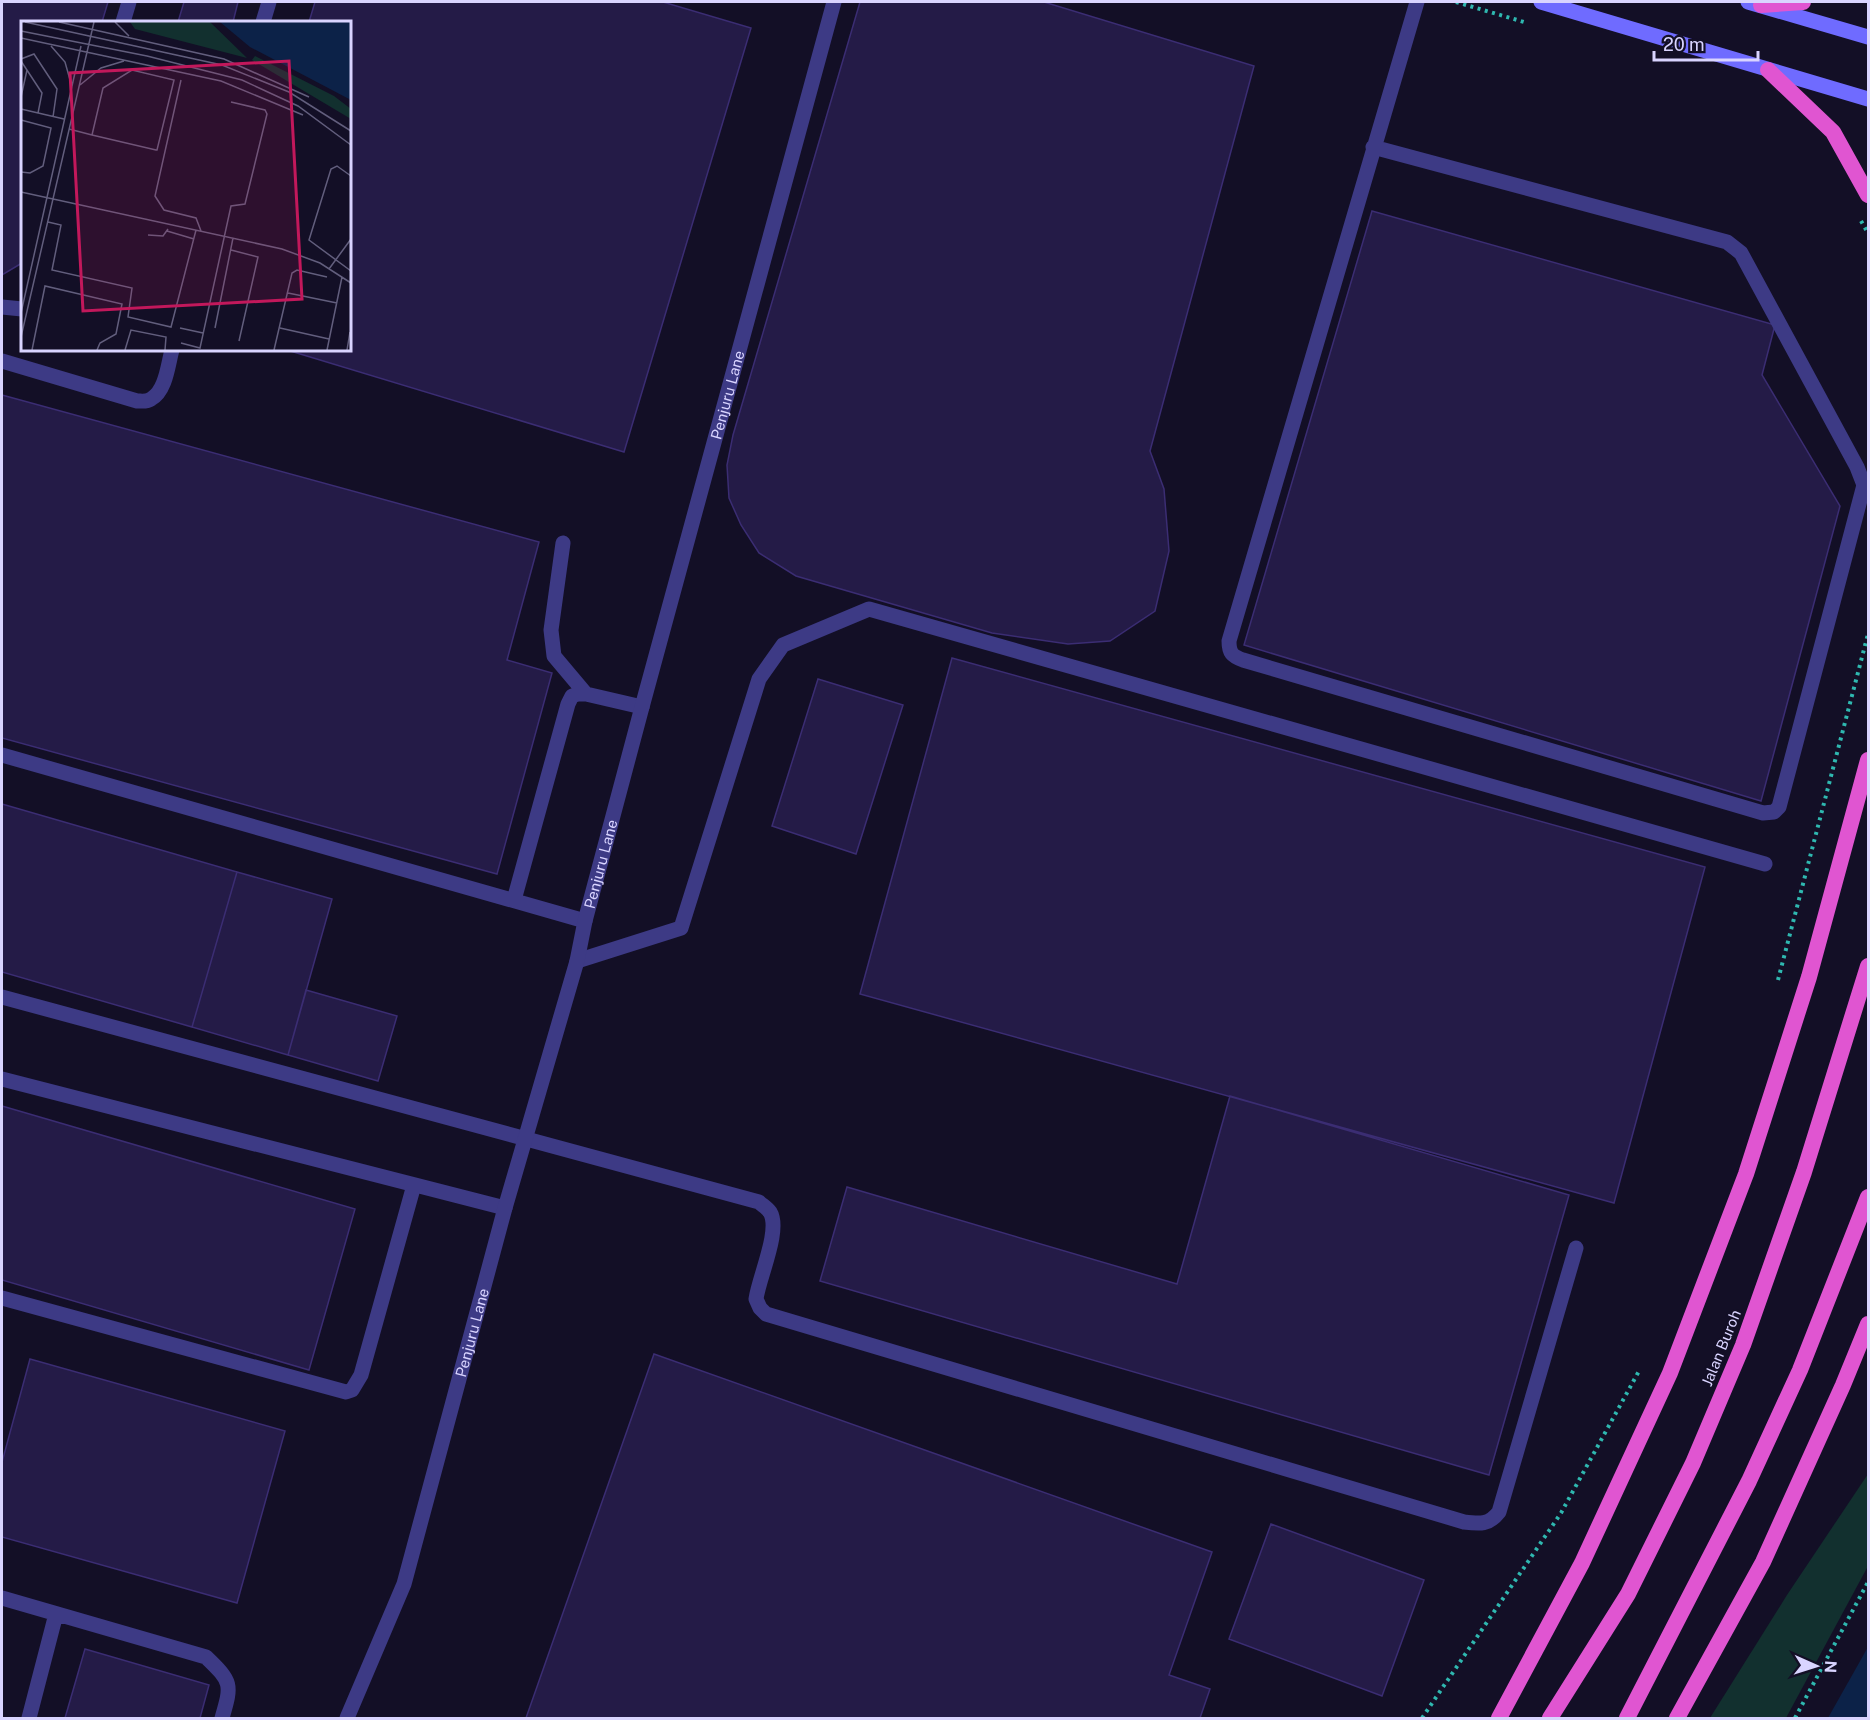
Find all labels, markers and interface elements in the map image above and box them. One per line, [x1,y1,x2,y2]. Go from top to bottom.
inset map [21,21,351,351]
scale bar [1654,24,1758,62]
text: 20 m [1663,34,1705,55]
street label: Penjuru Lane [707,348,747,441]
street label: Penjuru Lane [580,818,620,910]
street label: Penjuru Lane [451,1286,492,1379]
street label: Jalan Buroh [1698,1307,1744,1389]
north arrow [1786,1636,1846,1696]
text: N [1821,1660,1840,1674]

